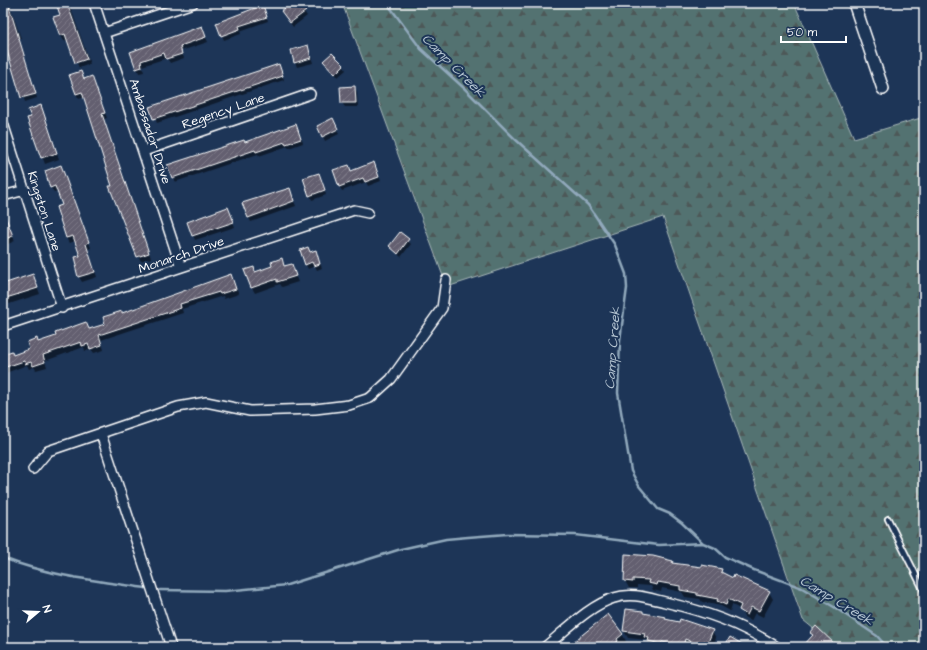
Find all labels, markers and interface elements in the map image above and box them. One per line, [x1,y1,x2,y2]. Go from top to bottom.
scale bar [781,18,846,44]
text: 50 m [787,24,818,41]
water label: Camp Creek [417,29,490,102]
street label: Ambassador Drive [125,76,176,186]
street label: Regency Lane [180,88,267,134]
street label: Kingston Lane [22,169,65,254]
street label: Monarch Drive [136,232,227,278]
water label: Camp Creek [600,306,626,390]
water label: Camp Creek [796,571,877,631]
north arrow [18,592,58,632]
text: N [39,603,55,615]

